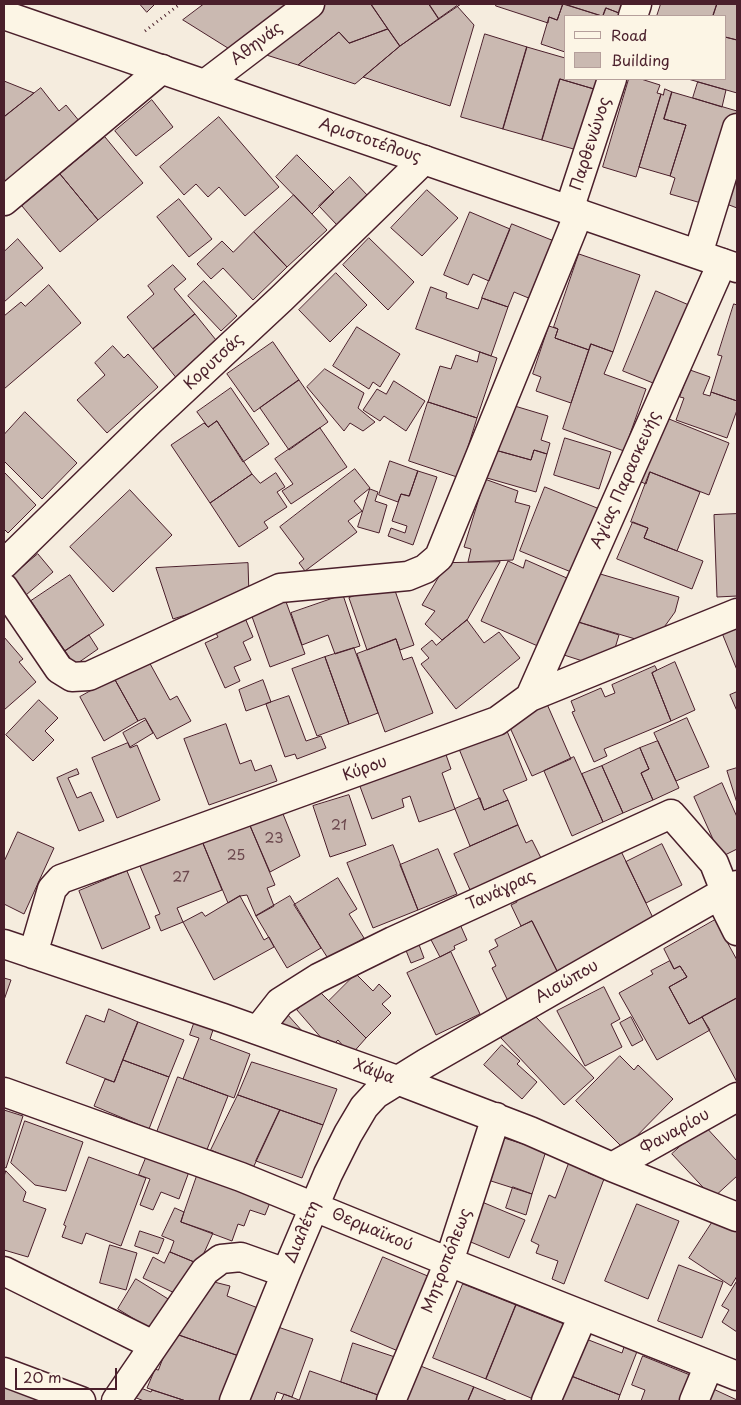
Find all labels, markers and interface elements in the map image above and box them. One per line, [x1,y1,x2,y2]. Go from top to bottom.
legend [564,15,726,80]
street label: Αθηνάς [227,18,287,70]
text: Road [611,23,647,46]
text: Building [611,48,670,71]
street label: Παρθενώνος [567,95,615,193]
street label: Αριστοτέλους [316,115,424,167]
street label: Κορυτσάς [180,330,248,394]
street label: Αγίας Παρασκευής [587,408,665,552]
street label: Κύρου [340,752,390,786]
house number: 21 [331,818,347,834]
house number: 23 [265,831,283,847]
house number: 25 [227,848,245,864]
street label: Τανάγρας [464,867,538,915]
house number: 27 [172,870,190,886]
street label: Αισώπου [532,956,602,1008]
street label: Χάψα [351,1056,397,1088]
street label: Φαναρίου [637,1105,713,1159]
street label: Διαλέτη [281,1198,325,1266]
street label: Θερμαϊκού [328,1204,416,1256]
street label: Μητροπόλεως [418,1206,476,1316]
scale bar [18,1358,120,1390]
text: 20 m [23,1365,62,1388]

